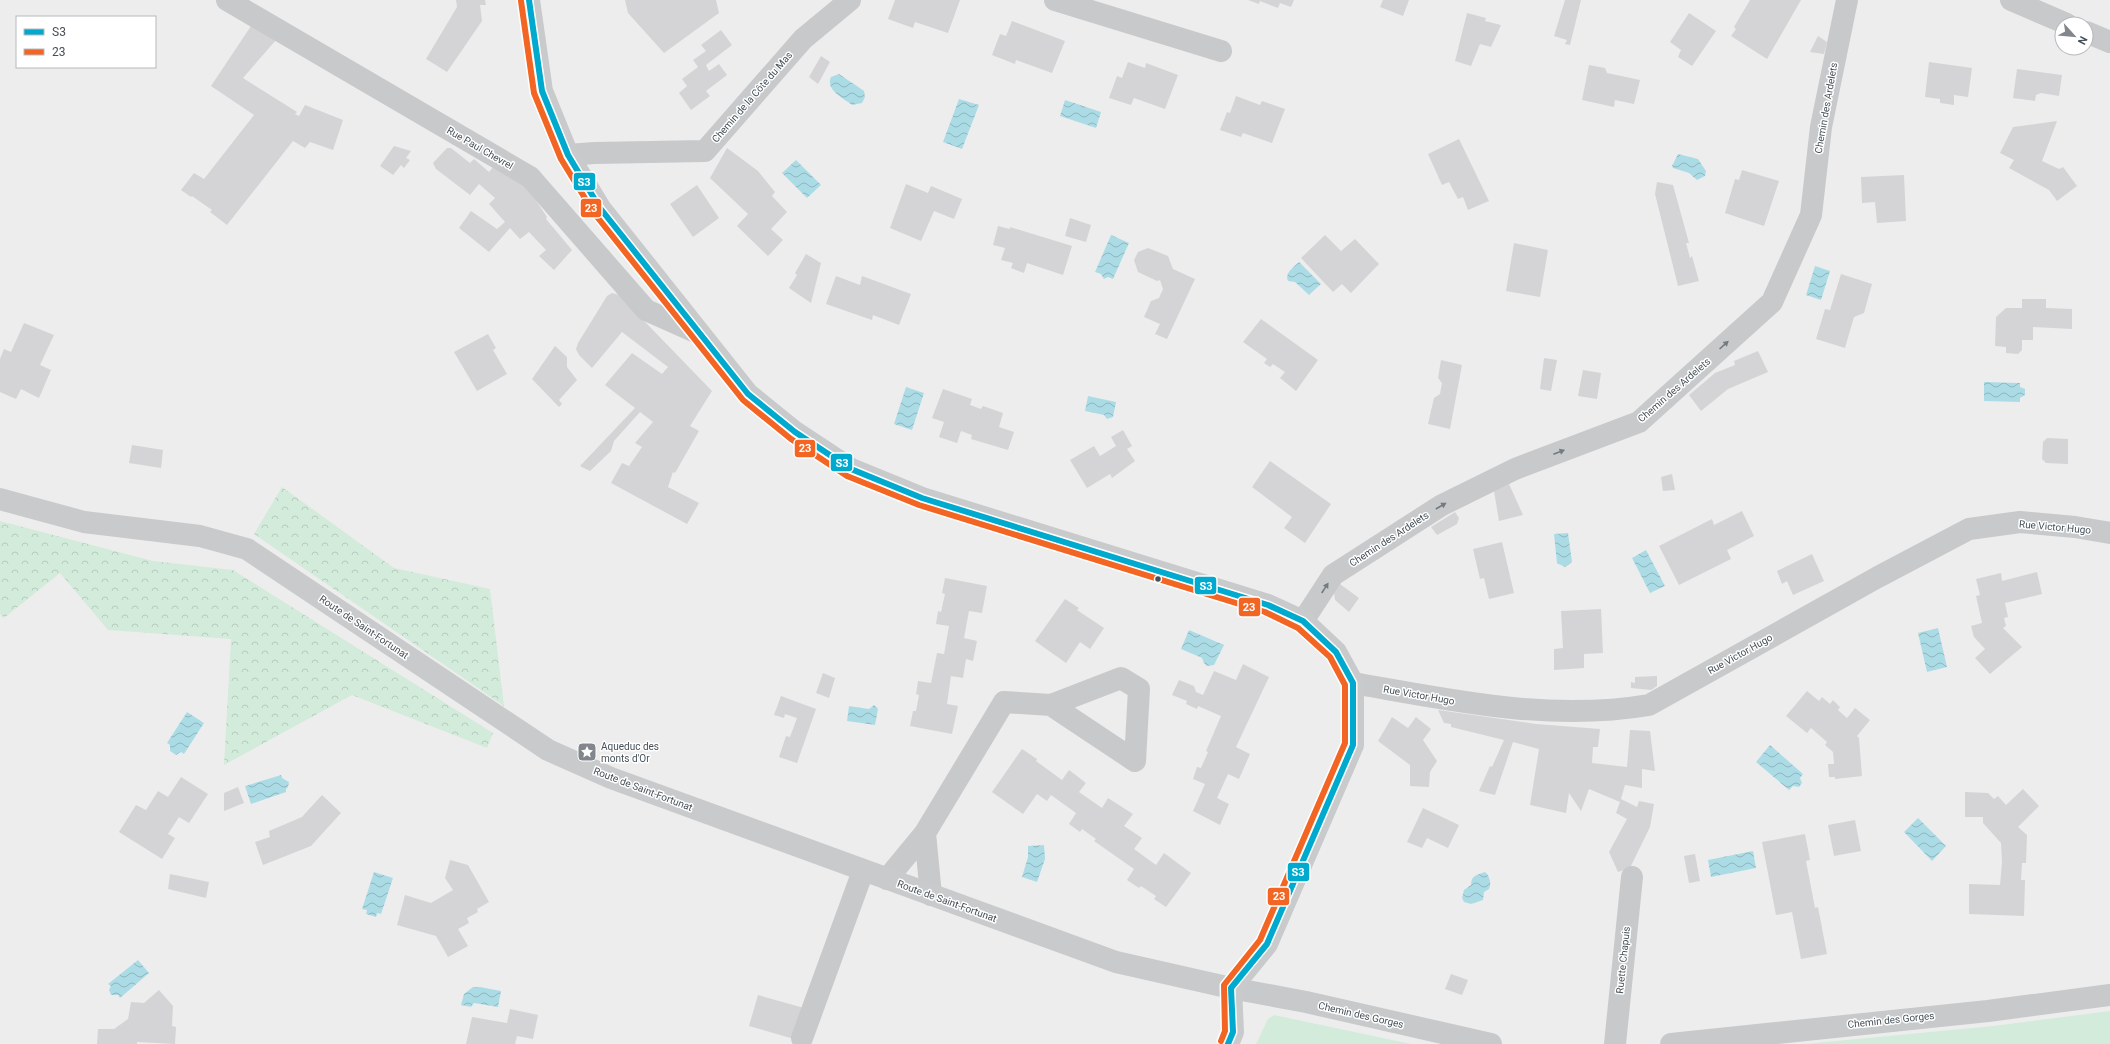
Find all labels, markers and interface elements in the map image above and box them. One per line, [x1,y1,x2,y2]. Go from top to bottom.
legend [16,16,156,68]
north arrow [2054,16,2094,56]
text: S3 [52,25,66,39]
text: N [2075,34,2090,47]
text: 23 [52,45,66,59]
street label: Chemin de la Côte du Mas [710,49,794,145]
street label: Chemin des Ardelets [1813,62,1839,154]
street label: Rue Paul Chevrel [445,125,515,171]
line badge: S3 [573,172,596,191]
text: S3 [577,176,591,189]
line badge: 23 [580,198,602,218]
text: 23 [585,202,597,215]
one-way arrow [1719,340,1729,350]
street label: Chemin des Ardelets [1636,356,1712,424]
line badge: 23 [794,439,816,458]
text: 23 [799,442,811,455]
one-way arrow [1554,449,1566,455]
line badge: S3 [830,453,853,472]
text: S3 [835,457,849,470]
one-way arrow [1435,503,1447,510]
street label: Chemin des Ardelets [1347,509,1431,569]
street label: Rue Victor Hugo [2019,518,2092,536]
unlabelled marker [1153,574,1163,584]
line badge: S3 [1194,576,1217,595]
text: S3 [1199,580,1213,593]
one-way arrow [1321,583,1328,594]
street label: Route de Saint-Fortunat [317,593,411,661]
line badge: 23 [1238,597,1261,617]
text: 23 [1243,601,1255,614]
street label: Rue Victor Hugo [1706,632,1775,676]
street label: Rue Victor Hugo [1382,683,1456,707]
place icon: Aqueduc des monts d'Or [576,741,598,763]
place label: Aqueduc des monts d'Or [601,741,659,764]
street label: Route de Saint-Fortunat [592,765,694,813]
line badge: S3 [1287,862,1310,882]
text: S3 [1291,866,1305,879]
street label: Route de Saint-Fortunat [896,878,998,924]
line badge: 23 [1267,887,1290,906]
text: 23 [1273,890,1285,903]
street label: Ruette Chapuis [1614,926,1632,994]
street label: Chemin des Gorges [1317,1000,1405,1030]
street label: Chemin des Gorges [1847,1010,1935,1030]

